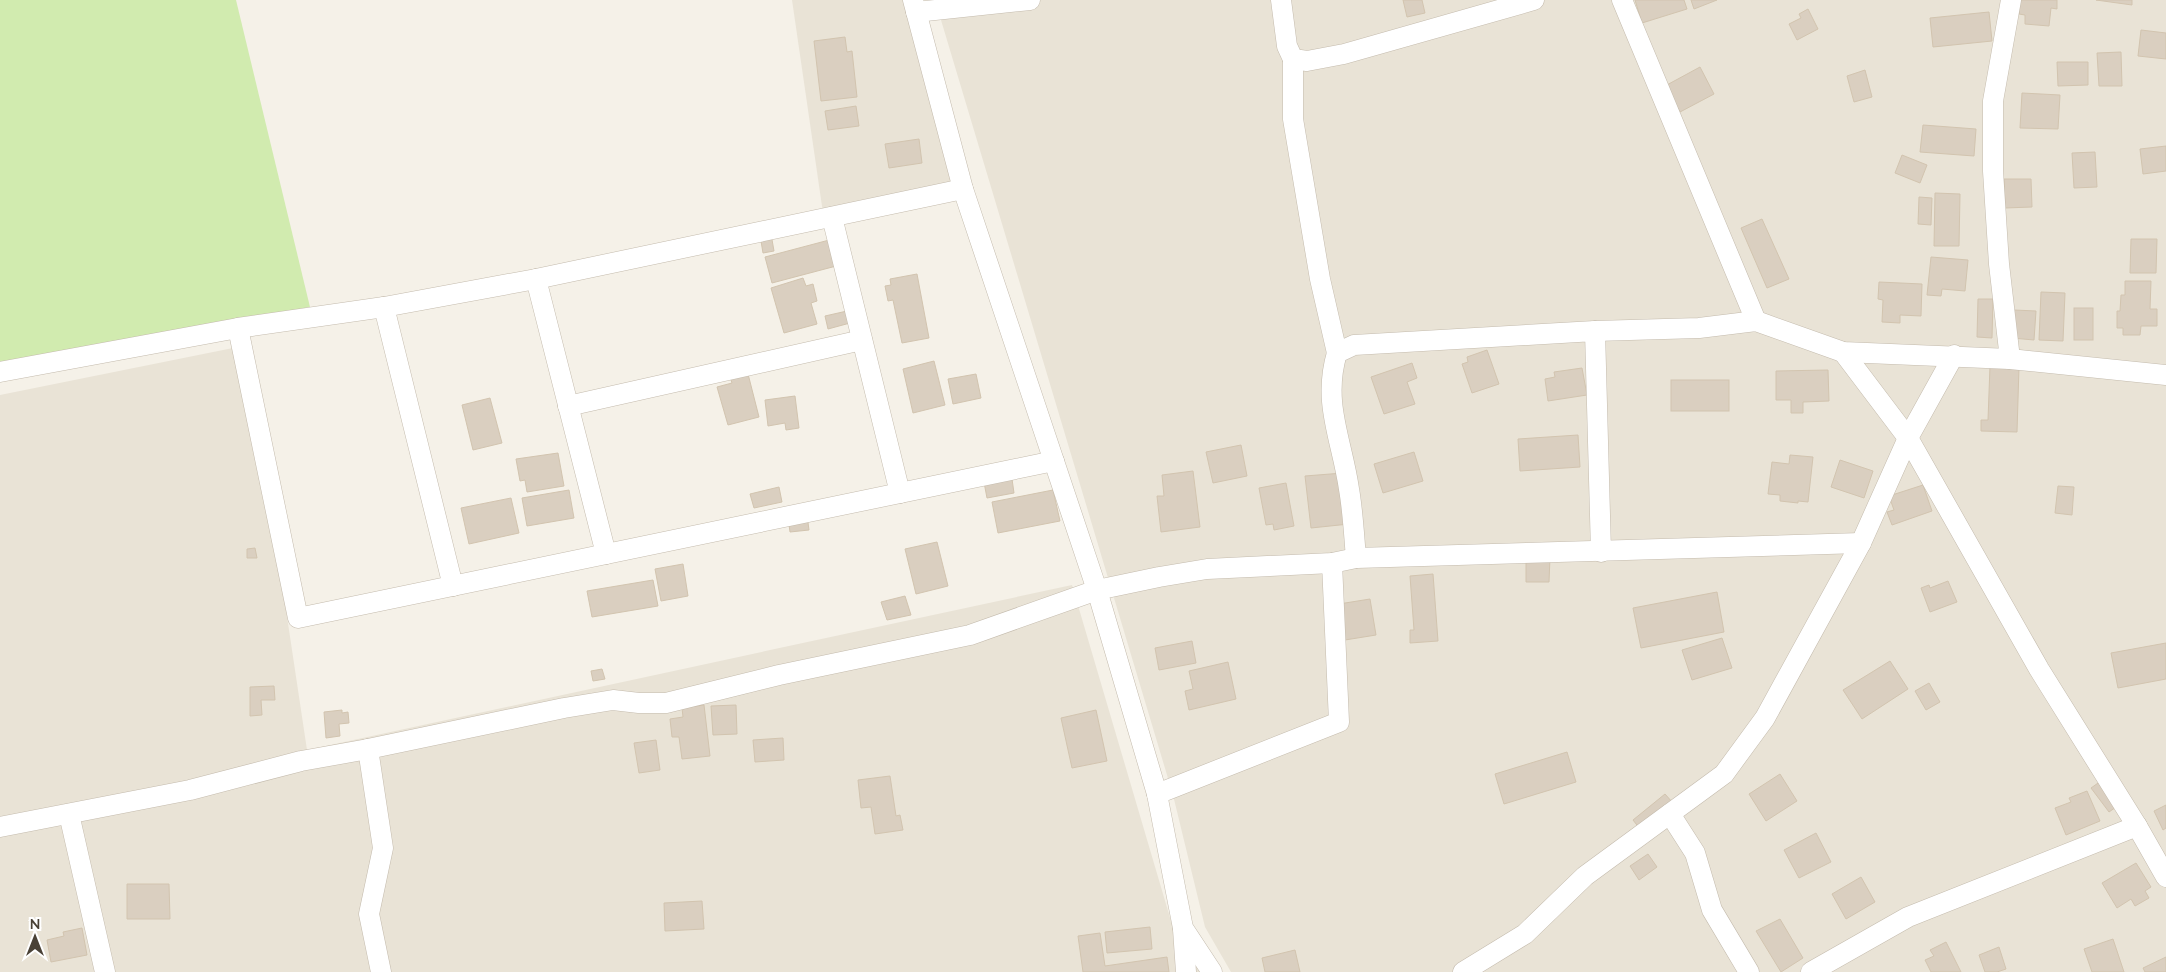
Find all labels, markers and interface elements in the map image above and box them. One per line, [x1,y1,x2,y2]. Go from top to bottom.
north arrow [10,912,60,962]
text: N [30,915,40,933]

